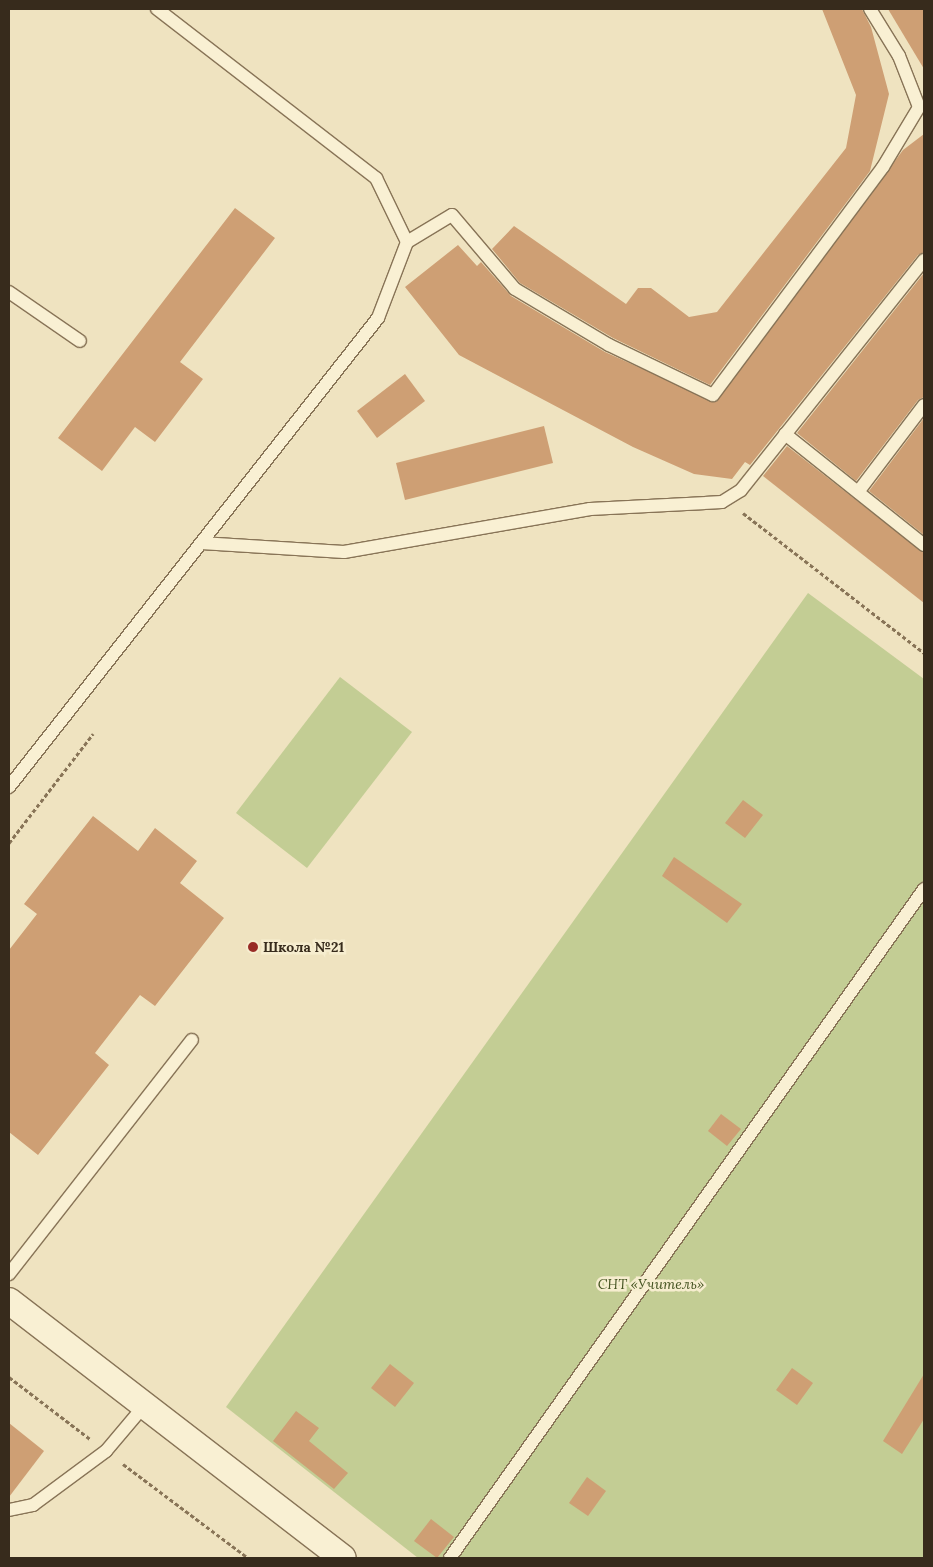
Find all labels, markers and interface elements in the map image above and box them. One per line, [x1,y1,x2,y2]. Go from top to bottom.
place label: Школа №21 [263,939,344,955]
marker: Школа №21 [247,941,259,953]
park label: СНТ «Учитель» [598,1276,704,1292]

